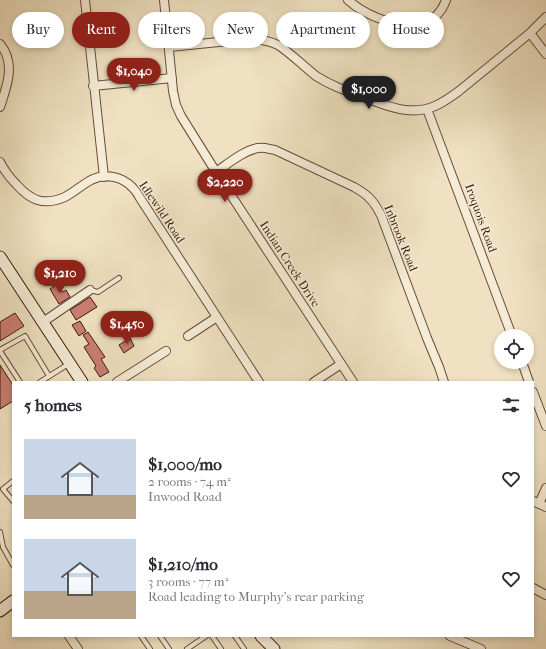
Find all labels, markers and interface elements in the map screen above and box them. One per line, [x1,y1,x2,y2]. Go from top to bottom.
chip: Buy [12,12,64,48]
chip: Rent [72,12,130,48]
chip: Filters [138,12,205,48]
chip: New [213,12,268,48]
chip: Apartment [276,12,370,48]
chip: House [378,12,444,48]
pin: $1,040 [101,58,167,92]
text: $1,040 [116,63,152,78]
pin: $1,000 [336,76,402,110]
text: $1,000 [351,81,387,96]
pin: $2,220 [192,169,258,203]
text: $2,220 [206,174,244,189]
street label: Idlewild Road [136,178,188,246]
street label: Iroquois Road [462,182,500,255]
street label: Inbrook Road [381,203,421,274]
street label: Indian Creek Drive [257,218,323,310]
pin: $1,210 [27,260,93,294]
text: $1,210 [44,265,76,280]
pin: $1,450 [94,311,160,345]
text: $1,450 [110,316,144,331]
map controls [494,329,534,369]
button: locate [494,329,534,369]
icon: filters [500,394,522,416]
text: 5 homes [24,395,82,415]
text: $1,000/mo [148,454,222,474]
icon: home [56,455,104,503]
icon: heart [500,468,522,490]
text: 2 rooms · 74 m² [148,474,231,489]
text: Inwood Road [148,489,222,504]
text: $1,210/mo [148,554,218,574]
icon: home [56,555,104,603]
icon: heart [500,568,522,590]
text: 3 rooms · 77 m² [148,574,228,589]
text: Road leading to Murphy's rear parking [148,589,364,604]

